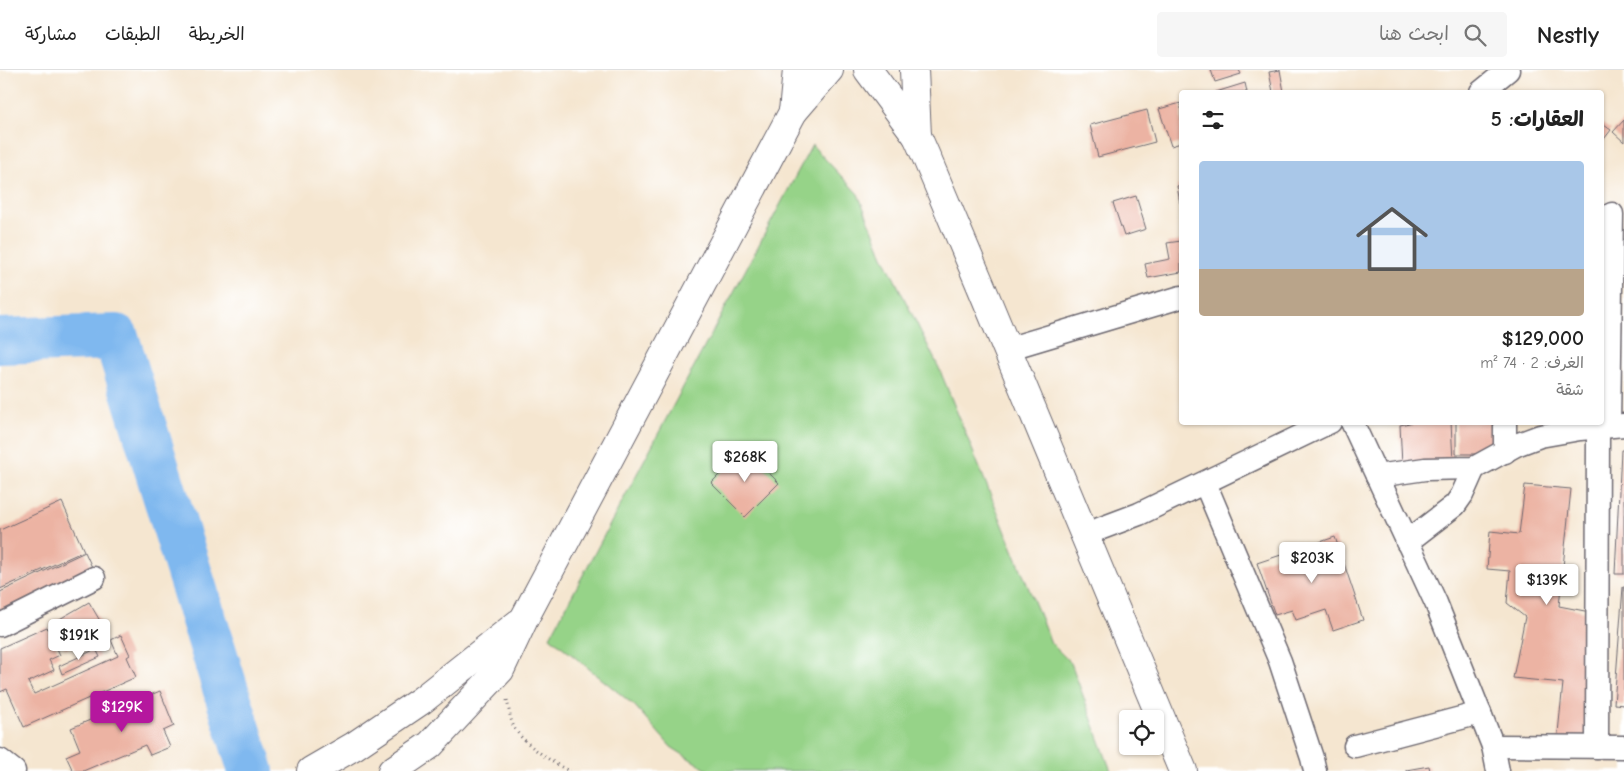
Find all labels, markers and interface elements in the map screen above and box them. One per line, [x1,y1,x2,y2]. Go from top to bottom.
search box [1157,12,1507,57]
icon: search [1461,21,1489,49]
text: Nestly [1537,21,1599,49]
text: ابحث هنا [1379,23,1449,45]
text: مشاركة [25,24,77,45]
text: الطبقات [105,24,161,45]
text: الخريطة [189,24,245,45]
icon: filters [1199,106,1227,134]
text: العقارات: 5 [1491,107,1584,131]
icon: home [1347,194,1437,284]
text: $129,000 [1502,326,1584,350]
text: الغرف: 2 · 74 m² [1480,354,1584,372]
text: شقة [1556,381,1584,399]
pin: $268K [710,440,780,483]
text: $268K [723,448,767,466]
pin: $203K [1277,542,1347,584]
text: $203K [1290,549,1334,567]
pin: $139K [1512,564,1582,606]
text: $139K [1526,571,1568,589]
pin: $191K [44,618,114,661]
text: $191K [59,626,99,644]
pin: $129K [87,690,157,733]
text: $129K [101,698,143,716]
map controls [1119,710,1164,755]
button: locate [1119,710,1164,755]

